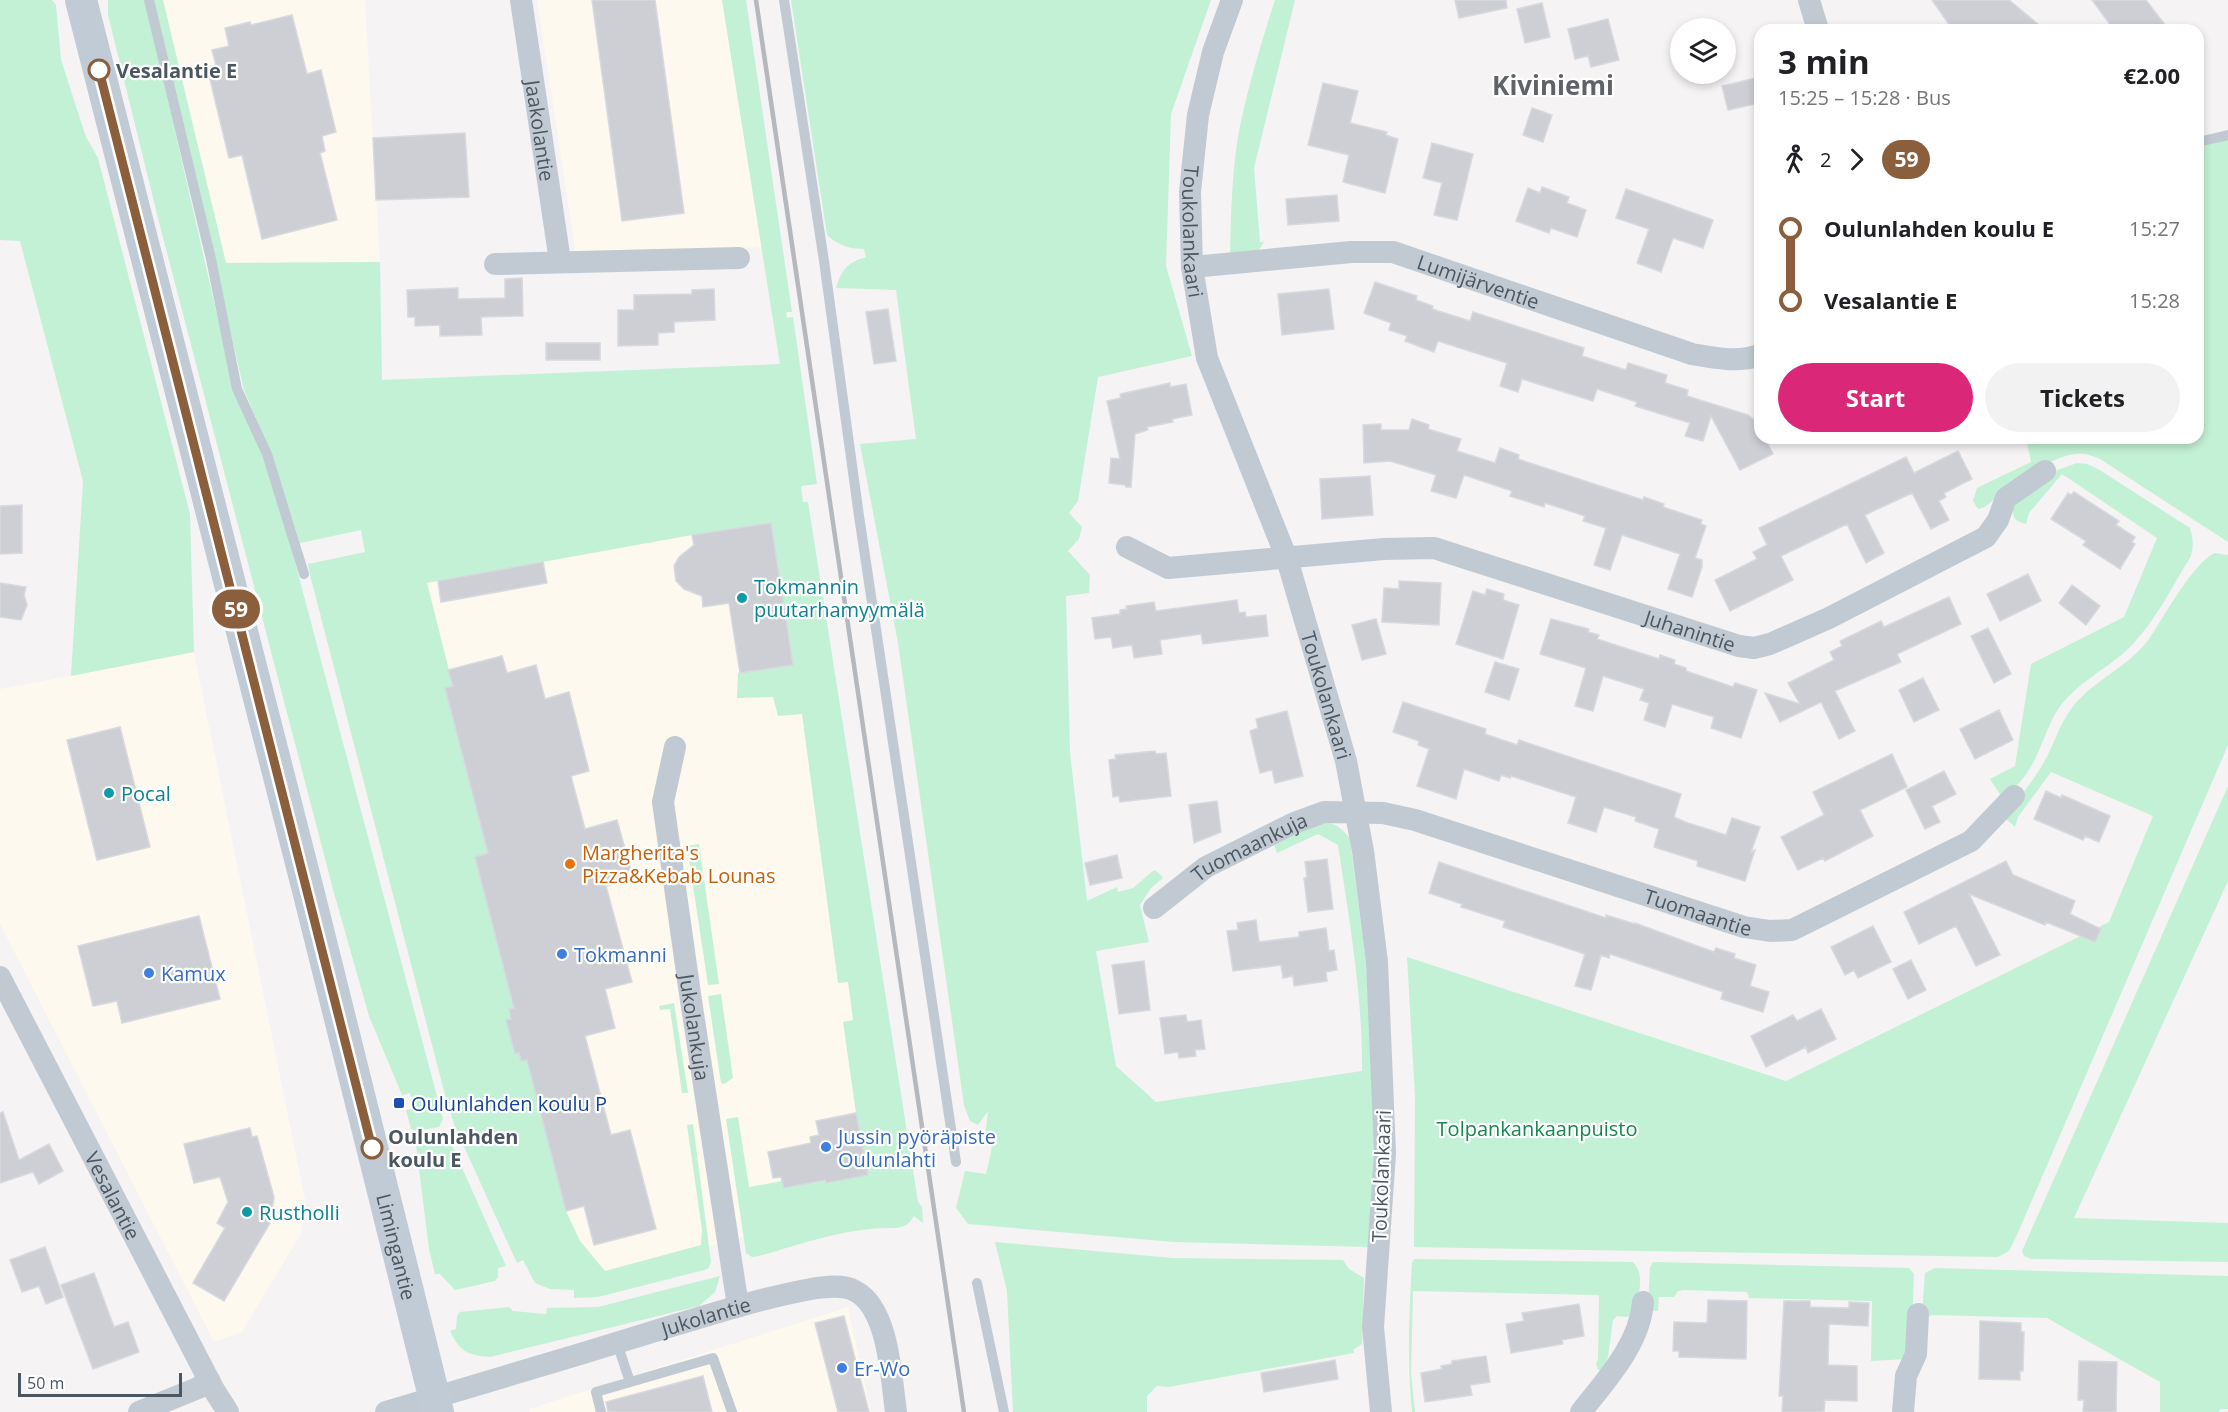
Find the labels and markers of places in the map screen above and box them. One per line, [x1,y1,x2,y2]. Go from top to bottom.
place label: Vesalantie E [116,57,237,84]
marker: Vesalantie E [88,59,110,81]
place label: Tokmannin puutarhamyymälä [754,573,925,623]
marker: Tokmannin puutarhamyymälä [735,591,749,605]
place label: Pocal [121,780,171,807]
marker: Pocal [102,786,116,800]
place label: Margherita's Pizza&Kebab Lounas [582,839,775,889]
marker: Margherita's Pizza&Kebab Lounas [563,857,577,871]
place label: Tokmanni [574,941,667,968]
marker: Tokmanni [555,947,569,961]
place label: Kamux [161,960,226,987]
marker: Kamux [142,966,156,980]
place label: Oulunlahden koulu P [411,1090,607,1117]
marker: Oulunlahden koulu P [392,1096,406,1110]
place label: Oulunlahden koulu E [388,1123,518,1173]
place label: Jussin pyöräpiste Oulunlahti [836,1123,996,1173]
marker: Oulunlahden koulu E [361,1137,383,1159]
marker: Jussin pyöräpiste Oulunlahti [819,1140,833,1154]
place label: Rustholli [259,1199,340,1226]
marker: Rustholli [240,1205,254,1219]
place label: Er-Wo [854,1355,910,1382]
marker: Er-Wo [835,1361,849,1375]

